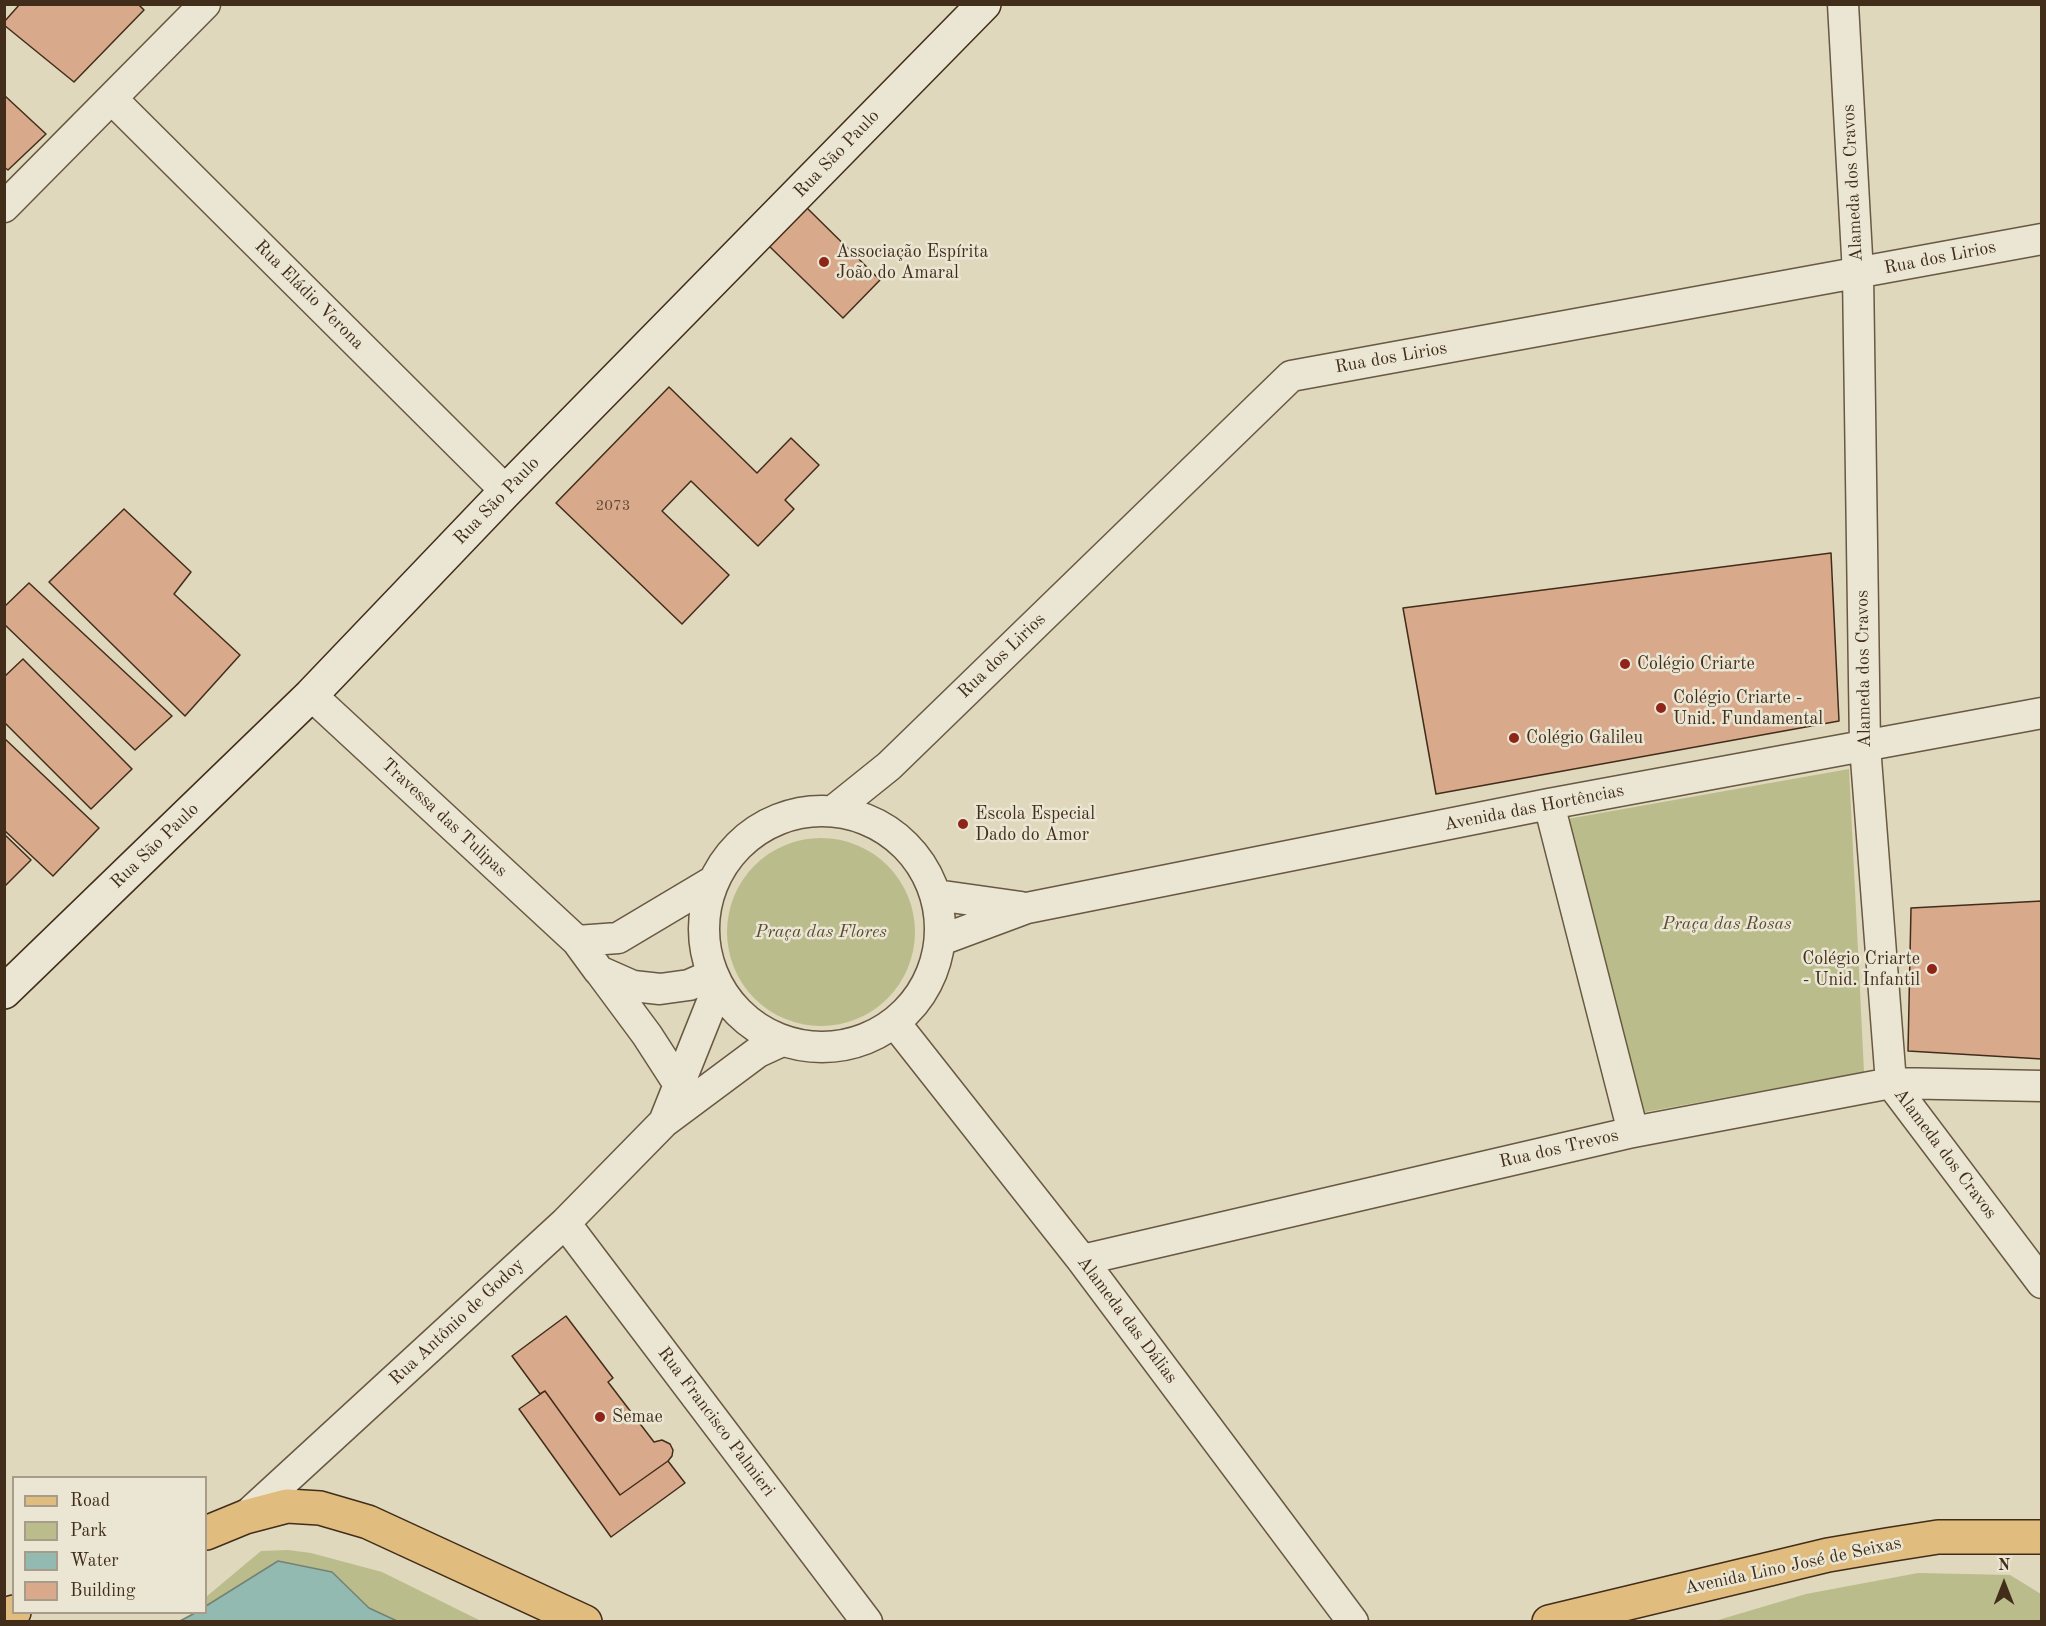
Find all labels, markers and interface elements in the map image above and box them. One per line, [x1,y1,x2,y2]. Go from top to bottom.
street label: Alameda dos Cravos [1838,104,1868,262]
street label: Rua São Paulo [790,105,884,203]
street label: Rua Eládio Verona [250,236,368,354]
street label: Rua dos Lirios [1882,237,1998,279]
place label: Associação Espírita João do Amaral [836,241,988,284]
marker: Associação Espírita João do Amaral [817,255,831,269]
street label: Rua dos Lirios [1333,338,1449,378]
street label: Rua São Paulo [450,452,544,550]
house number: 2073 [596,497,630,515]
street label: Alameda dos Cravos [1852,590,1876,748]
street label: Rua dos Lirios [954,609,1050,703]
place label: Colégio Criarte [1637,653,1755,675]
marker: Colégio Criarte [1618,657,1632,671]
place label: Colégio Criarte - Unid. Fundamental [1673,687,1823,730]
marker: Colégio Criarte - Unid. Fundamental [1654,701,1668,715]
place label: Colégio Galileu [1526,727,1643,749]
marker: Colégio Galileu [1507,731,1521,745]
street label: Travessa das Tulipas [377,754,511,882]
street label: Avenida das Hortências [1442,780,1626,836]
street label: Rua São Paulo [106,799,204,893]
place label: Escola Especial Dado do Amor [975,803,1095,846]
marker: Escola Especial Dado do Amor [956,817,970,831]
park label: Praça das Rosas [1662,913,1792,935]
park label: Praça das Flores [755,921,887,943]
place label: Colégio Criarte - Unid. Infantil [1802,948,1920,990]
marker: Colégio Criarte - Unid. Infantil [1925,962,1939,976]
street label: Alameda dos Cravos [1889,1085,2001,1223]
street label: Rua dos Trevos [1497,1125,1621,1173]
street label: Alameda das Dálias [1072,1252,1182,1388]
street label: Rua Antônio de Godoy [385,1254,529,1390]
street label: Rua Francisco Palmieri [653,1343,779,1501]
place label: Semae [612,1406,663,1428]
marker: Semae [593,1410,607,1424]
legend [12,1476,207,1614]
text: Road [70,1492,110,1510]
text: Park [70,1522,107,1540]
street label: Avenida Lino José de Seixas [1683,1532,1903,1600]
text: Water [70,1552,119,1570]
north arrow [1974,1554,2034,1614]
text: N [1998,1558,2010,1574]
text: Building [70,1582,135,1600]

